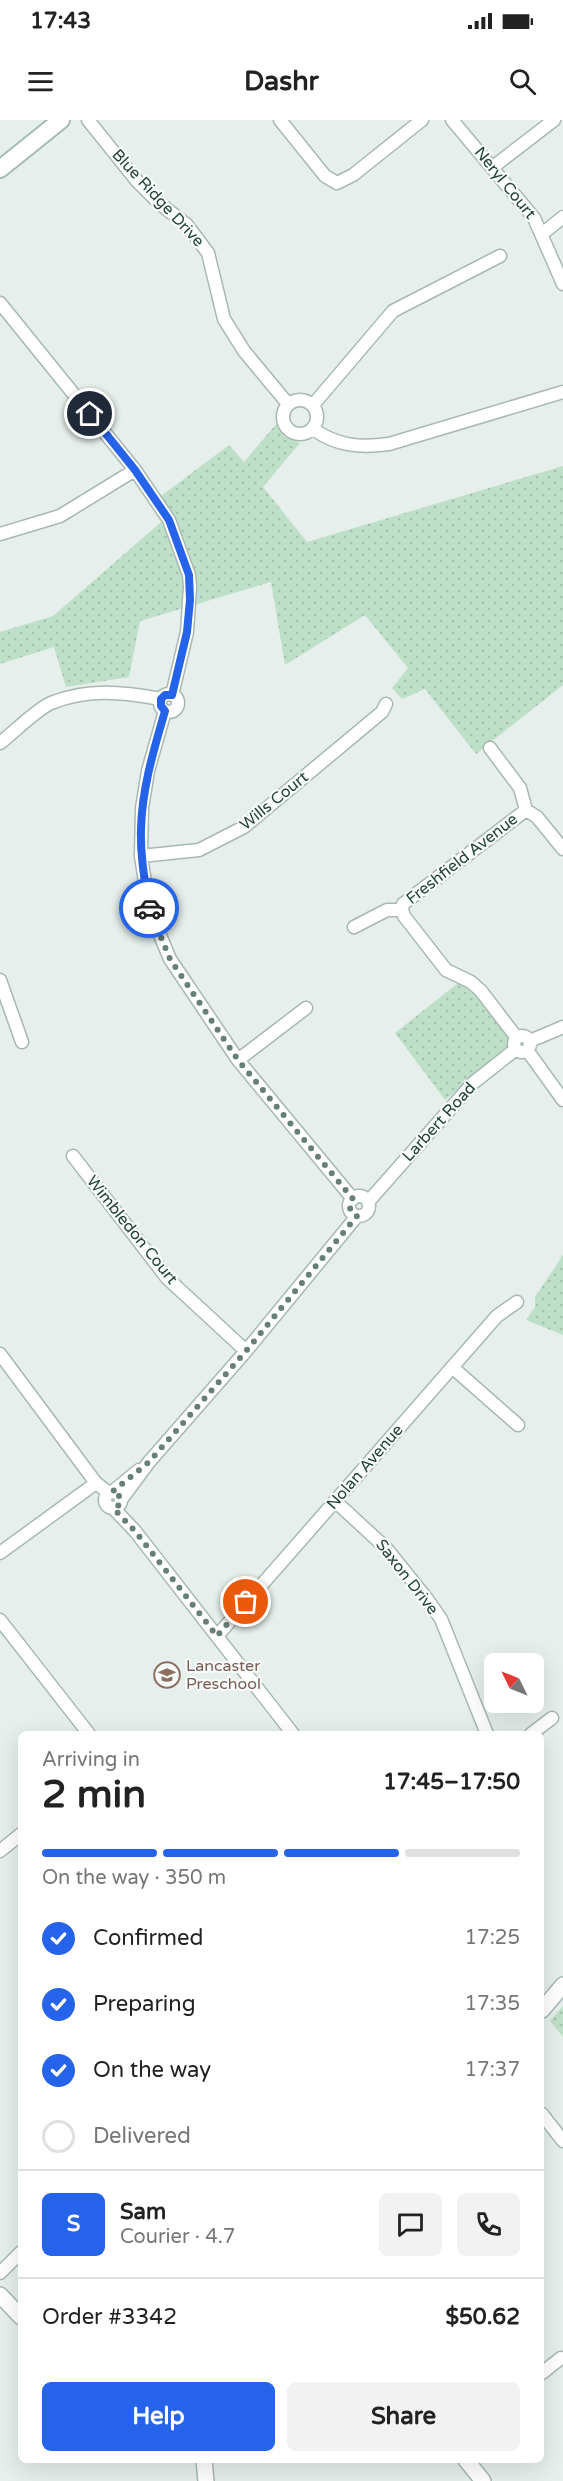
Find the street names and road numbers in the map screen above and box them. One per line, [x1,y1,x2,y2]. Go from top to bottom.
street label: Neryl Court [470,143,540,223]
street label: Blue Ridge Drive [108,145,208,251]
street label: Wills Court [236,767,312,835]
street label: Freshfield Avenue [402,809,522,909]
street label: Larbert Road [398,1078,480,1166]
street label: Wimbledon Court [82,1172,182,1288]
street label: Nolan Avenue [323,1420,407,1514]
street label: Saxon Drive [371,1535,443,1619]

